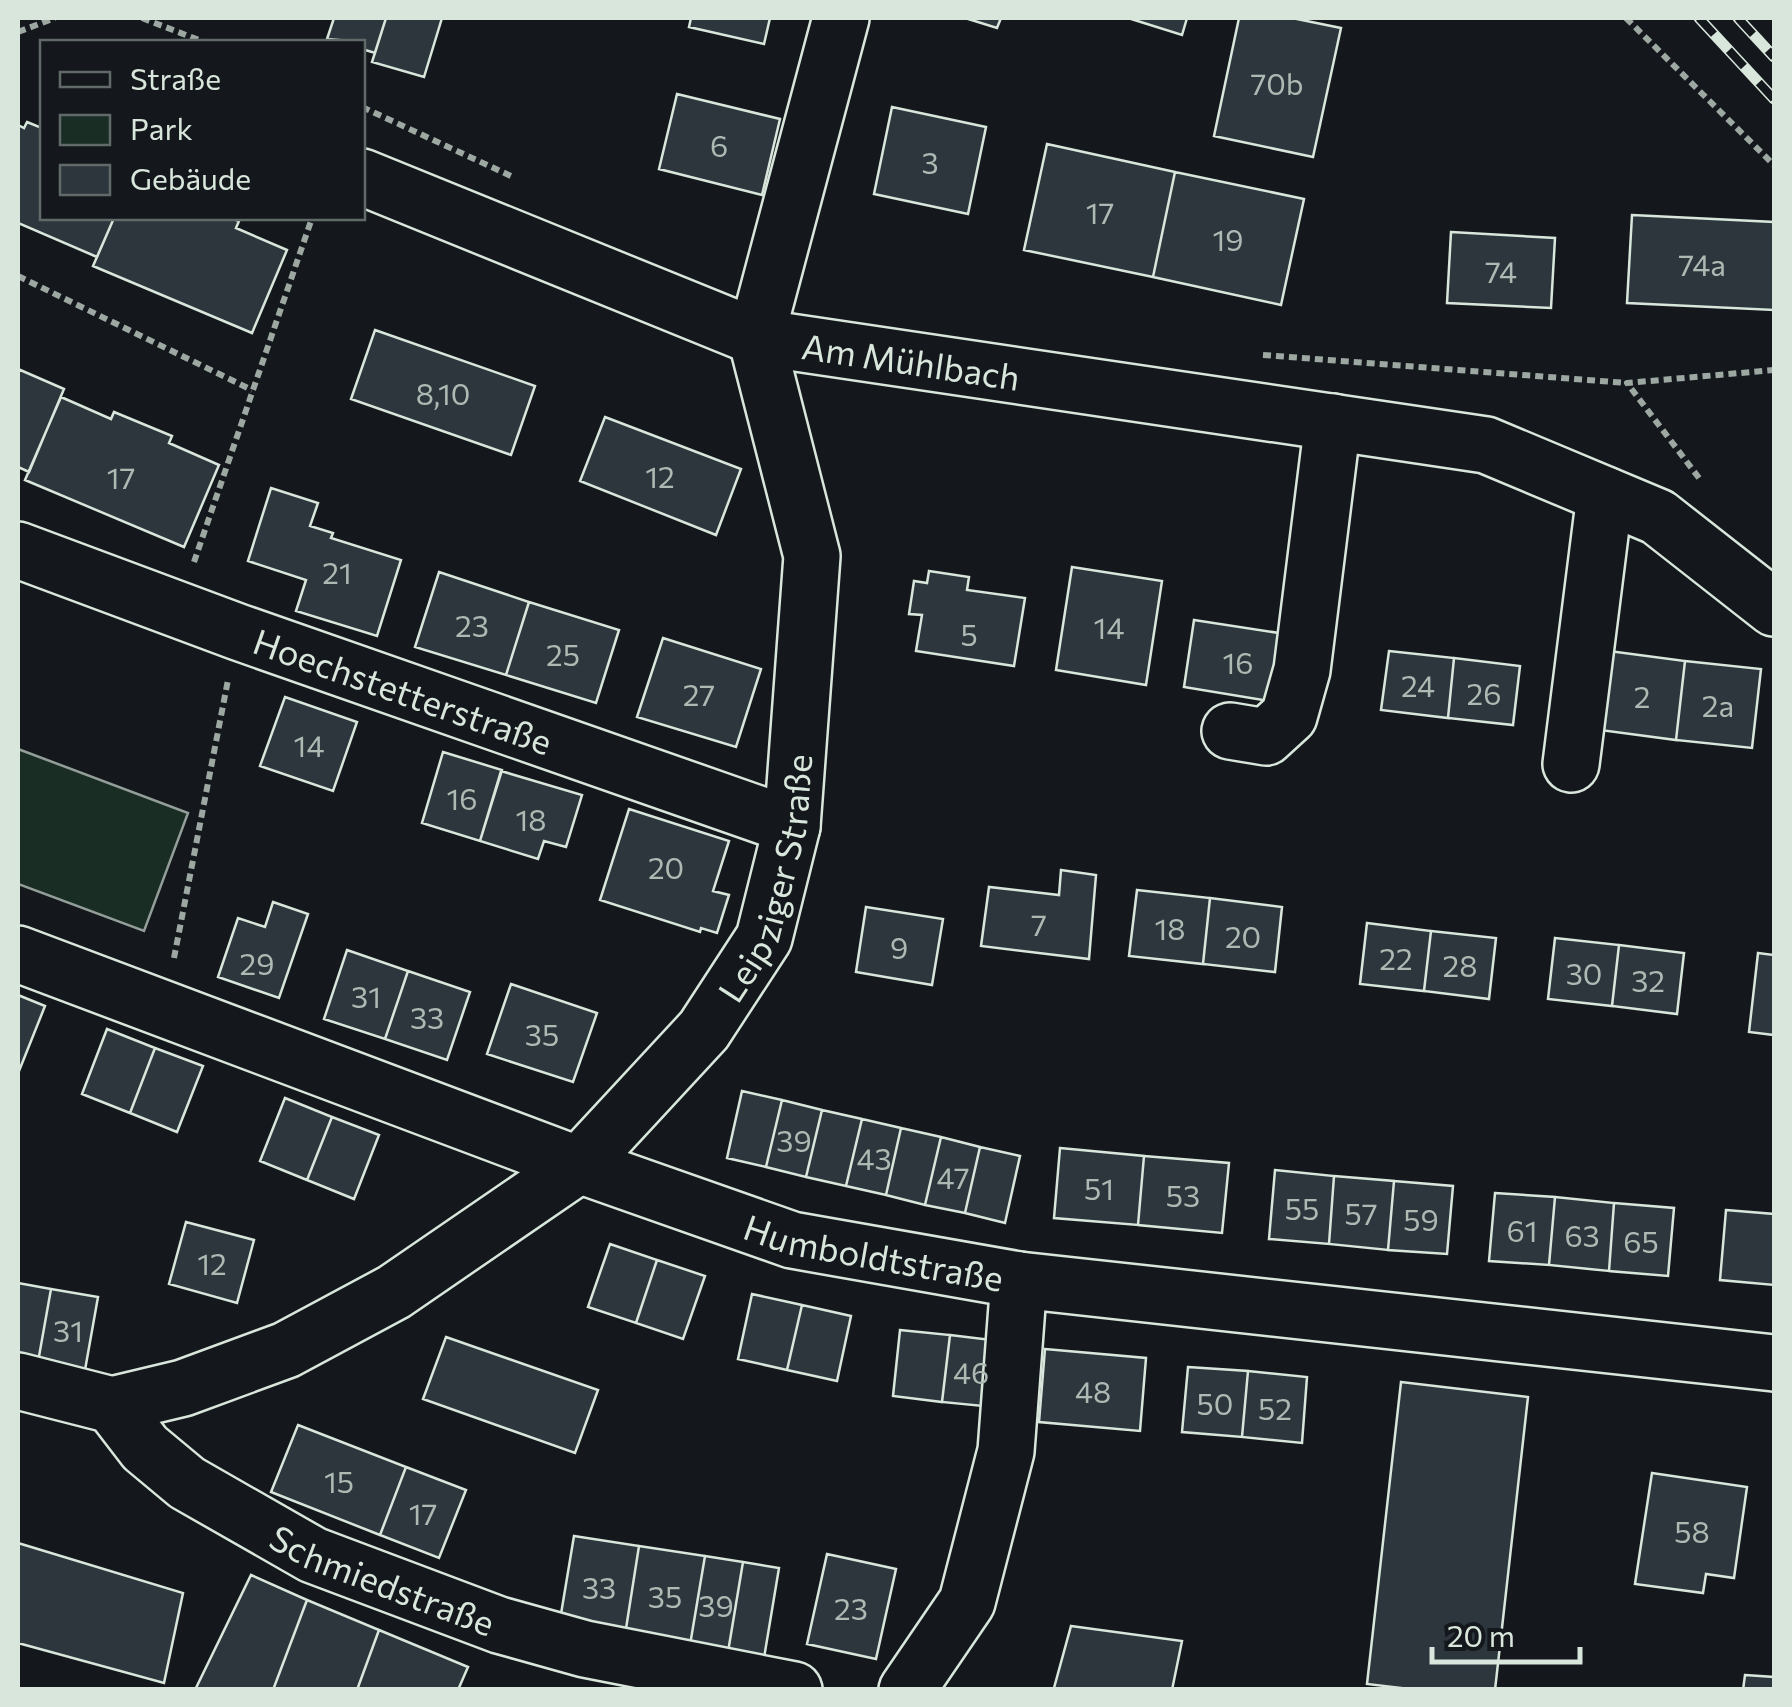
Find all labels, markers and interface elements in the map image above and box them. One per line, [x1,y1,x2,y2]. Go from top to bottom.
legend [40,40,365,220]
text: Straße [130,59,221,96]
house number: 70b [1250,64,1304,101]
text: Park [130,109,193,146]
house number: 6 [710,126,728,163]
house number: 3 [921,143,939,180]
text: Gebäude [130,159,251,196]
house number: 17 [1086,193,1114,230]
house number: 19 [1212,220,1244,257]
house number: 74a [1678,245,1726,282]
house number: 74 [1485,252,1517,289]
street label: Am Mühlbach [799,323,1023,397]
house number: 8,10 [416,374,470,411]
house number: 12 [645,457,675,494]
house number: 17 [107,458,135,495]
house number: 21 [322,553,352,590]
house number: 23 [455,606,489,643]
house number: 14 [1094,608,1124,645]
house number: 5 [960,615,978,652]
street label: Hoechstetterstraße [248,618,558,762]
house number: 25 [546,635,580,672]
house number: 16 [1222,643,1254,680]
house number: 24 [1401,666,1435,703]
house number: 26 [1467,674,1501,711]
house number: 27 [683,675,715,712]
house number: 2 [1634,677,1650,714]
house number: 2a [1702,686,1734,723]
house number: 14 [294,726,324,763]
street label: Leipziger Straße [707,752,819,1009]
house number: 16 [446,779,478,816]
house number: 18 [515,800,547,837]
house number: 20 [648,848,684,885]
house number: 7 [1031,905,1047,942]
house number: 18 [1154,909,1186,946]
house number: 20 [1225,917,1261,954]
house number: 9 [890,928,908,965]
house number: 22 [1379,939,1413,976]
house number: 29 [240,944,274,981]
house number: 28 [1443,946,1477,983]
house number: 30 [1566,954,1602,991]
house number: 32 [1631,961,1665,998]
house number: 31 [351,977,381,1014]
house number: 33 [410,998,444,1035]
house number: 35 [525,1015,559,1052]
house number: 39 [776,1121,812,1158]
house number: 43 [856,1139,892,1176]
house number: 47 [936,1158,970,1195]
house number: 51 [1084,1169,1114,1206]
house number: 53 [1166,1176,1200,1213]
house number: 55 [1285,1189,1319,1226]
house number: 57 [1344,1194,1378,1231]
house number: 59 [1403,1200,1439,1237]
street label: Humboldtstraße [739,1204,1007,1298]
house number: 61 [1506,1211,1538,1248]
house number: 63 [1564,1216,1600,1253]
house number: 65 [1623,1222,1659,1259]
house number: 12 [197,1244,227,1281]
house number: 31 [53,1311,83,1348]
house number: 46 [953,1353,989,1390]
house number: 48 [1075,1372,1111,1409]
house number: 50 [1197,1384,1233,1421]
house number: 52 [1258,1389,1292,1426]
house number: 15 [324,1462,354,1499]
house number: 17 [409,1494,437,1531]
house number: 58 [1674,1512,1710,1549]
street label: Schmiedstraße [263,1514,501,1643]
house number: 33 [582,1568,616,1605]
house number: 35 [648,1577,682,1614]
house number: 39 [698,1586,734,1623]
house number: 23 [834,1589,868,1626]
scale bar [1432,1602,1580,1664]
text: 20 m [1447,1616,1515,1653]

